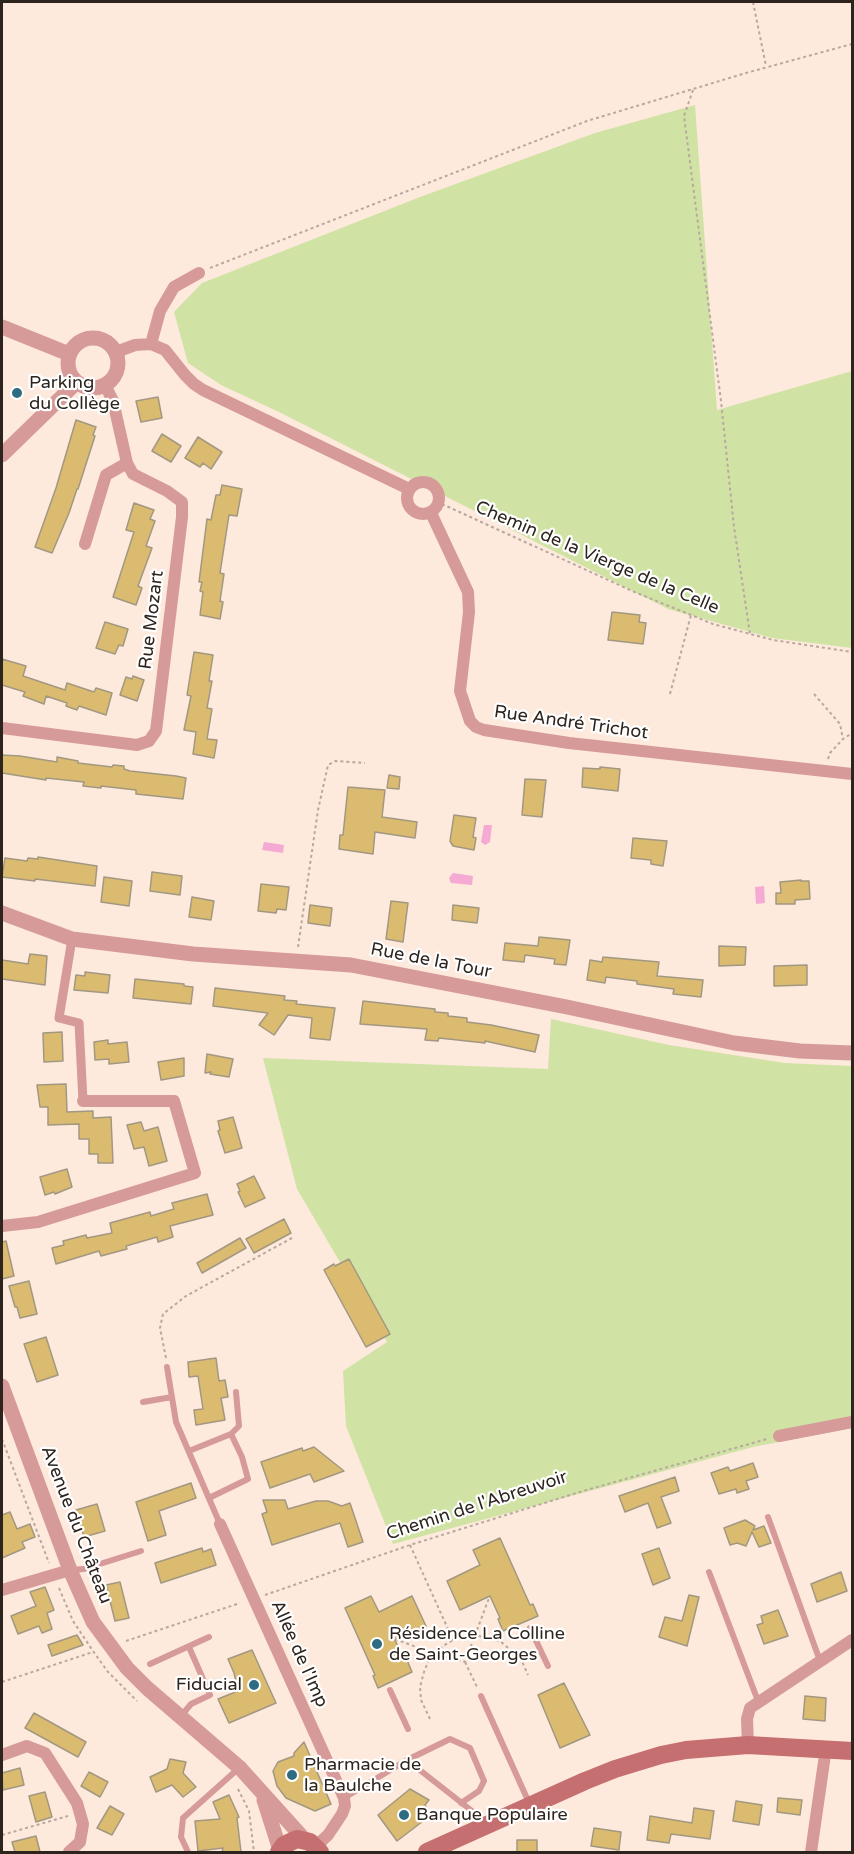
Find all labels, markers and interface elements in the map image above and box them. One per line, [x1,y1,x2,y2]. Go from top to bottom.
place label: Parking du Collège [29,372,120,415]
marker: Parking du Collège [10,386,24,400]
street label: Chemin de la Vierge de la Celle [472,497,722,619]
street label: Rue Mozart [135,569,169,671]
street label: Rue André Trichot [493,701,649,745]
street label: Rue de la Tour [369,939,493,983]
street label: Avenue du Château [36,1443,116,1607]
street label: Chemin de l'Abreuvoir [384,1466,570,1546]
street label: Allée de l'Imp [266,1597,332,1711]
place label: Résidence La Colline de Saint-Georges [389,1623,565,1666]
marker: Résidence La Colline de Saint-Georges [370,1637,384,1651]
place label: Fiducial [176,1674,242,1696]
marker: Fiducial [247,1678,261,1692]
place label: Pharmacie de la Baulche [304,1754,421,1796]
marker: Pharmacie de la Baulche [285,1768,299,1782]
place label: Banque Populaire [416,1804,568,1826]
marker: Banque Populaire [397,1808,411,1822]

